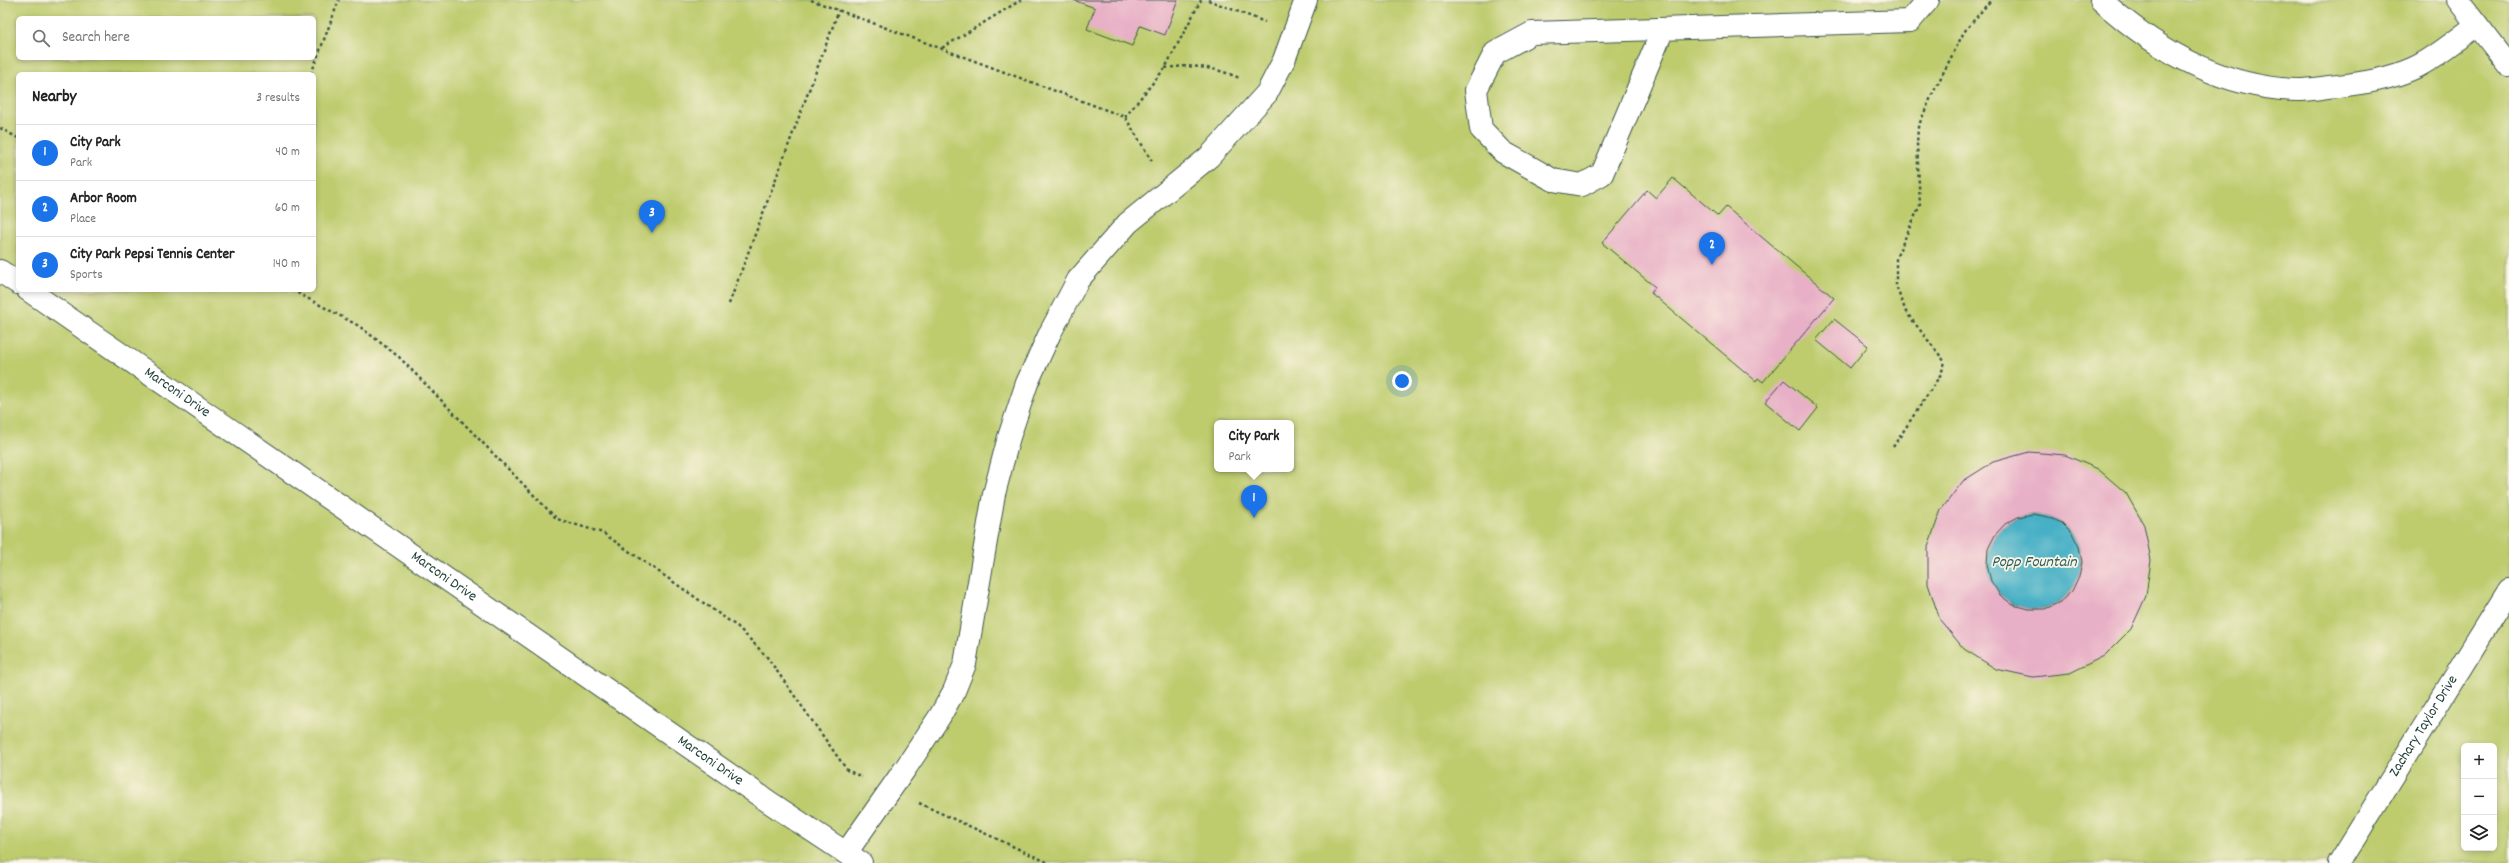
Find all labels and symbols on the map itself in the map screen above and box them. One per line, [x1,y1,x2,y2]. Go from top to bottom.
pin: 3 [639,200,665,233]
pin: 2 [1699,232,1725,265]
street label: Marconi Drive [139,362,215,424]
your location [1392,371,1412,391]
pin: 1 [1241,485,1267,518]
street label: Marconi Drive [406,546,481,608]
water label: Popp Fountain [1991,551,2077,574]
street label: Zachary Taylor Drive [2384,671,2464,781]
street label: Marconi Drive [672,731,748,792]

